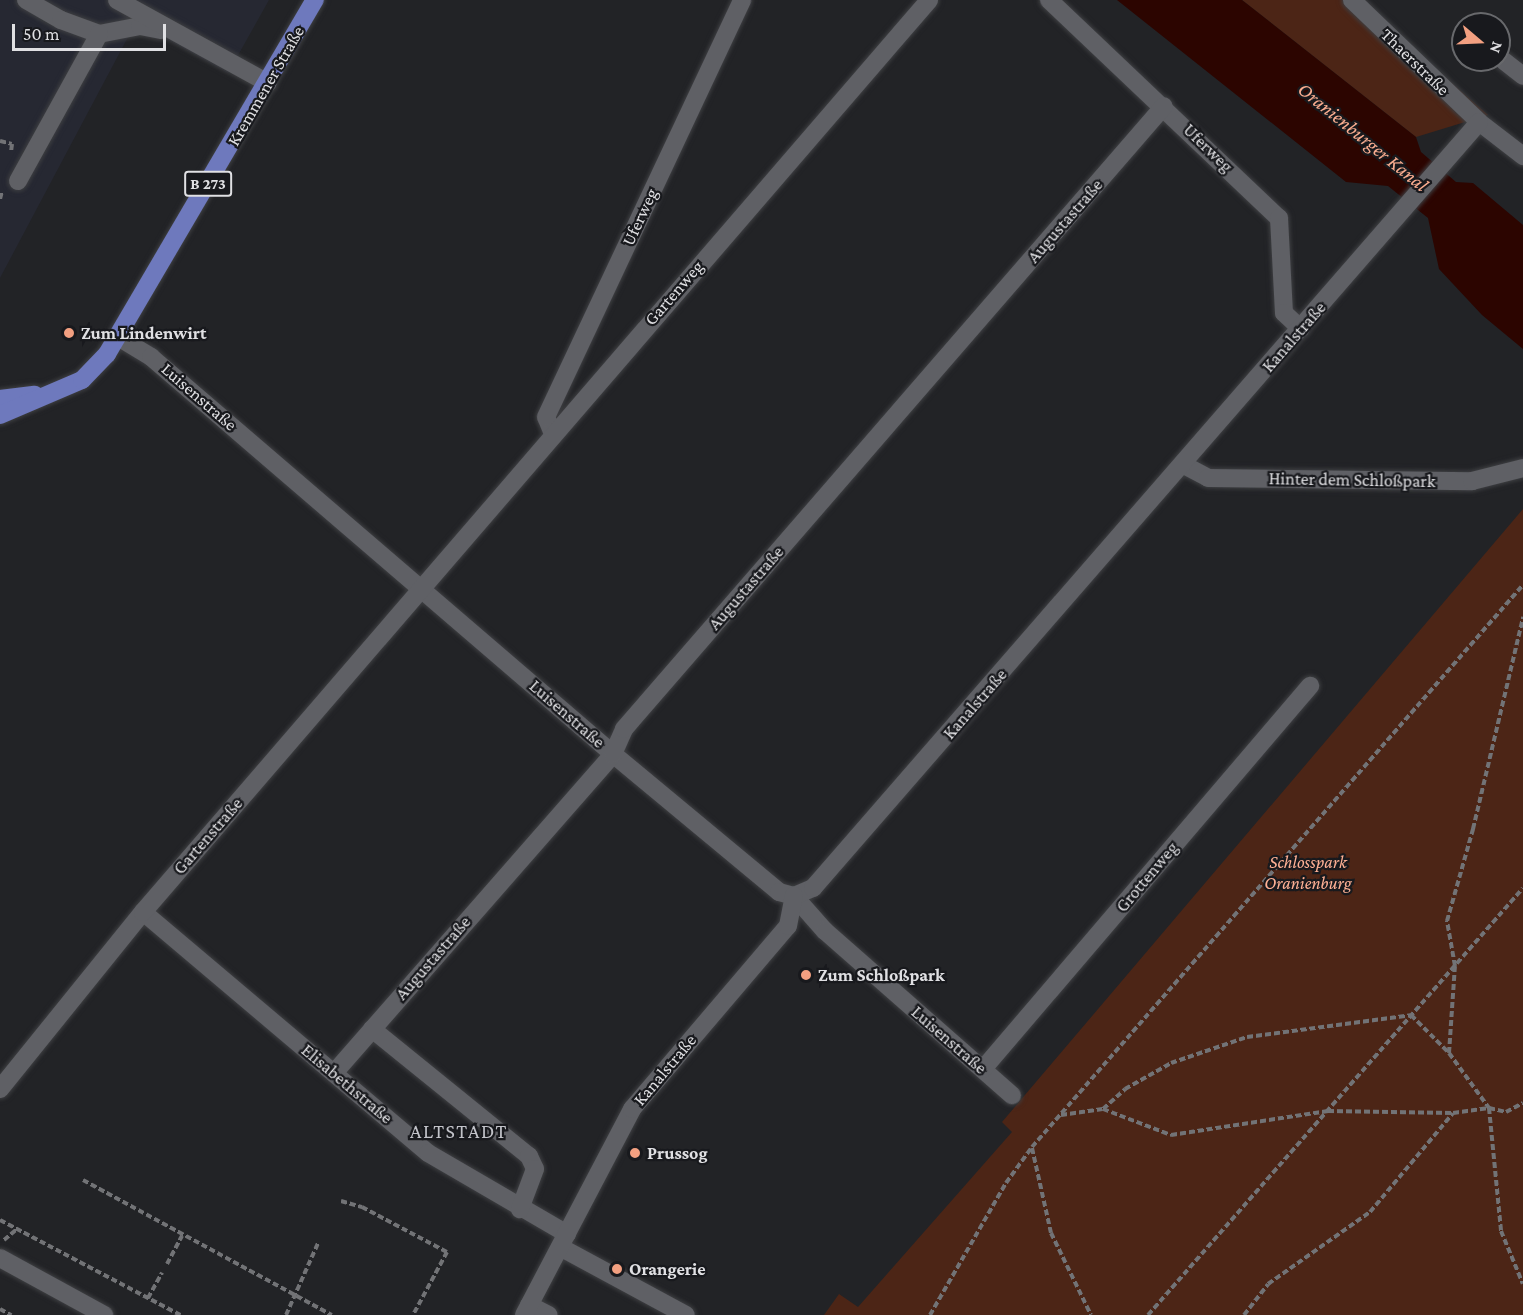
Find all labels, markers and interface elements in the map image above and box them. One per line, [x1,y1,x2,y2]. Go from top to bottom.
scale bar [15,12,170,50]
north arrow [1451,12,1511,72]
street label: Kremmener Straße [223,22,309,150]
text: 50 m [23,24,60,44]
street label: Thaerstraße [1376,24,1454,100]
text: N [1487,39,1506,55]
water label: Oranienburger Kanal [1293,77,1433,197]
street label: Uferweg [1179,119,1237,177]
road number: B 273 [184,171,232,197]
street label: Augustastraße [1023,175,1107,267]
street label: Uferweg [617,185,663,249]
street label: Gartenweg [640,256,708,330]
street label: Kanalstraße [1257,297,1331,377]
place label: Zum Lindenwirt [81,322,206,344]
marker: Zum Lindenwirt [62,326,76,340]
street label: Luisenstraße [157,358,241,436]
street label: Hinter dem Schloßpark [1268,468,1436,492]
street label: Augustastraße [704,542,788,634]
street label: Kanalstraße [938,664,1012,744]
street label: Luisenstraße [525,675,609,753]
street label: Gartenstraße [169,793,247,879]
street label: Grottenweg [1111,837,1183,917]
park label: Schlosspark Oranienburg [1264,852,1352,894]
street label: Augustastraße [391,912,475,1004]
place label: Zum Schloßpark [818,964,945,986]
marker: Zum Schloßpark [799,968,813,982]
street label: Luisenstraße [907,1001,991,1079]
street label: Kanalstraße [629,1030,701,1110]
street label: Elisabethstraße [297,1039,397,1129]
district label: ALTSTADT [410,1119,508,1143]
place label: Prussog [647,1142,708,1164]
marker: Prussog [628,1146,642,1160]
place label: Orangerie [629,1258,706,1280]
marker: Orangerie [610,1262,624,1276]

